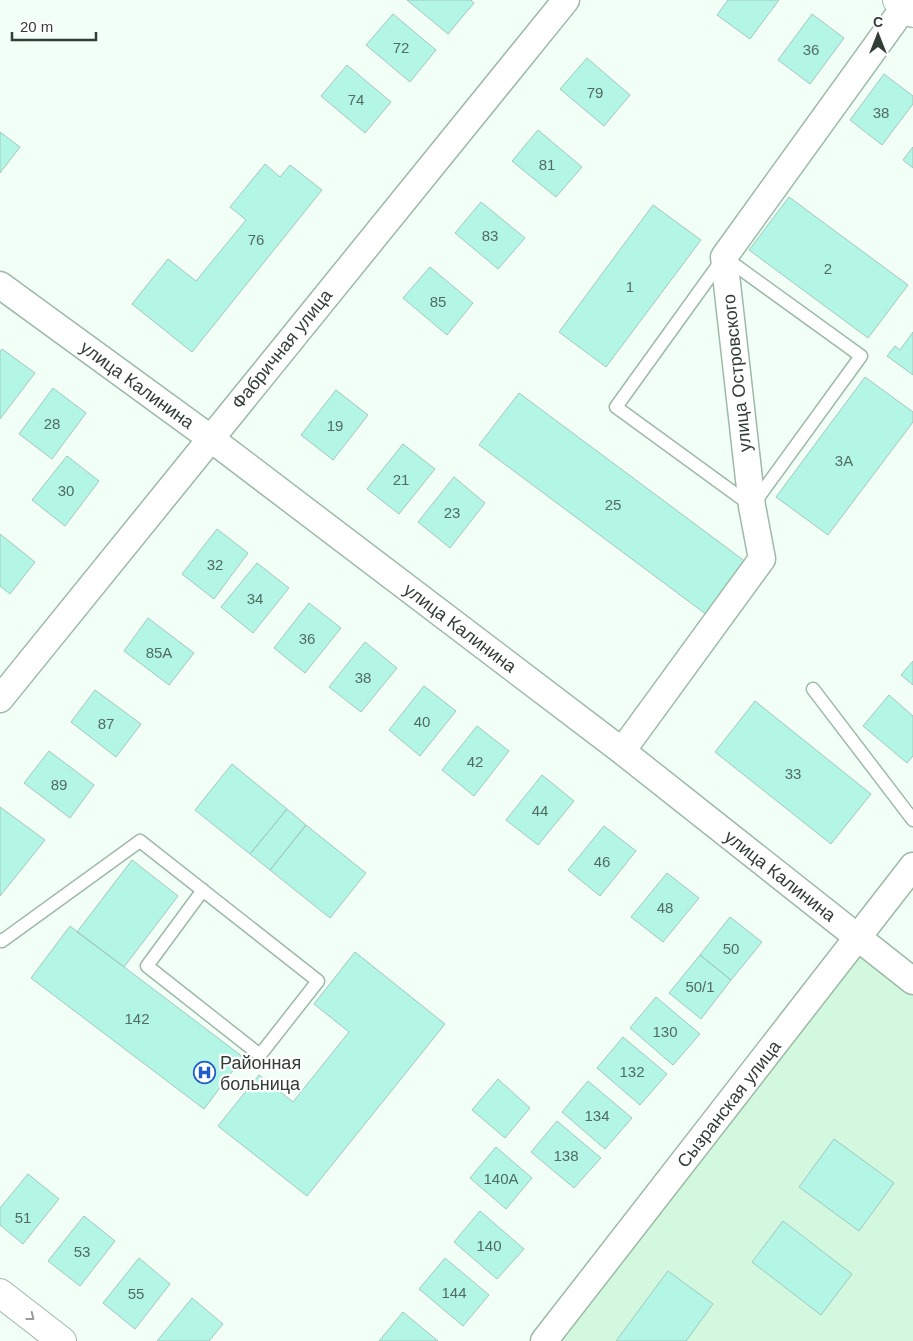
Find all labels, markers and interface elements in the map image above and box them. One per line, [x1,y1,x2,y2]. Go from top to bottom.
scale bar [12,10,96,42]
north arrow [853,10,903,60]
text: С [873,14,883,30]
text: 20 m [20,18,53,35]
house number: 72 [393,39,409,56]
house number: 36 [803,41,819,58]
house number: 79 [587,84,603,101]
house number: 74 [348,91,364,108]
house number: 38 [873,104,889,121]
house number: 81 [539,156,555,173]
house number: 83 [482,227,498,244]
house number: 76 [248,231,264,248]
house number: 2 [824,260,832,277]
house number: 1 [626,278,634,295]
street label: Фабричная улица [228,285,337,413]
house number: 85 [430,293,446,310]
street label: улица Островского [719,293,755,453]
street label: улица Калинина [76,337,198,433]
house number: 28 [44,415,60,432]
house number: 19 [327,417,343,434]
house number: 3А [835,452,853,469]
house number: 21 [393,471,409,488]
house number: 30 [58,482,74,499]
house number: 25 [605,496,621,513]
house number: 23 [444,504,460,521]
house number: 32 [207,556,223,573]
street label: улица Калинина [400,579,521,677]
house number: 34 [247,590,263,607]
house number: 36 [299,630,315,647]
house number: 85А [146,644,172,661]
house number: 38 [355,669,371,686]
house number: 40 [414,713,430,730]
house number: 87 [98,715,114,732]
house number: 42 [467,753,483,770]
house number: 33 [785,765,801,782]
house number: 89 [51,776,67,793]
house number: 44 [532,802,548,819]
street label: улица Калинина [720,826,840,926]
house number: 46 [594,853,610,870]
house number: 48 [657,899,673,916]
house number: 50 [723,940,739,957]
house number: 50/1 [685,978,715,995]
house number: 142 [124,1010,150,1027]
house number: 130 [652,1023,678,1040]
street label: Сызранская улица [673,1036,785,1171]
place label: Районная больница [220,1053,301,1094]
hospital icon: Районная больница [192,1061,216,1085]
house number: 132 [619,1063,645,1080]
house number: 134 [584,1107,610,1124]
house number: 138 [553,1147,579,1164]
house number: 140А [483,1170,519,1187]
house number: 51 [15,1209,31,1226]
house number: 140 [476,1237,502,1254]
house number: 53 [74,1243,90,1260]
house number: 144 [441,1284,467,1301]
house number: 55 [128,1285,144,1302]
one-way arrow [25,1312,34,1320]

